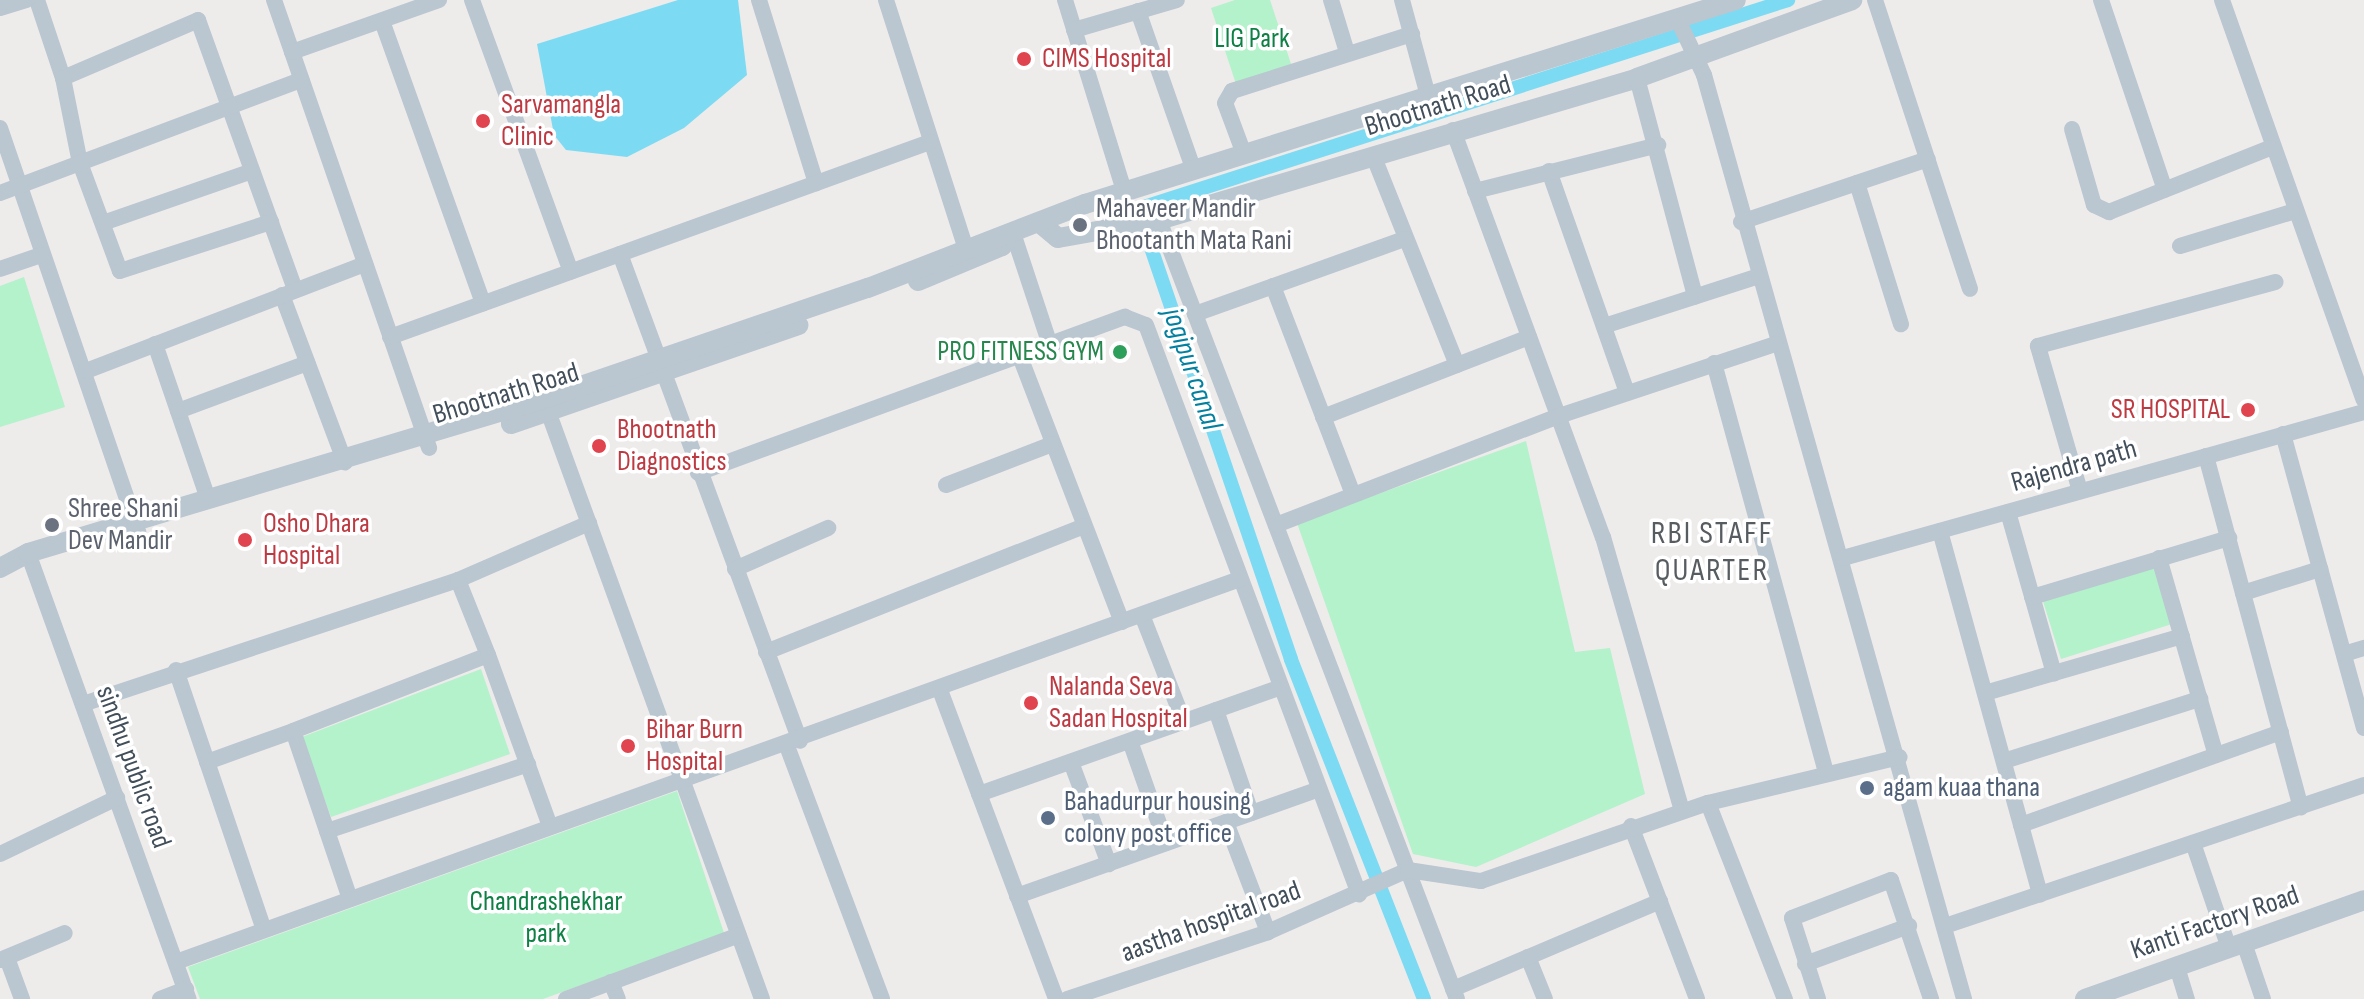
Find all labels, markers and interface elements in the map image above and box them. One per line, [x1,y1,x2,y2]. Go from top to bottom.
park label: LIG Park [1214,22,1290,56]
place label: CIMS Hospital [1042,42,1171,76]
marker: CIMS Hospital [1013,48,1035,70]
street label: Bhootnath Road [1361,68,1515,144]
place label: Sarvamangla Clinic [501,88,621,154]
marker: Sarvamangla Clinic [472,110,494,132]
place label: Mahaveer Mandir Bhootanth Mata Rani [1096,192,1292,258]
marker: Mahaveer Mandir Bhootanth Mata Rani [1071,216,1089,234]
water label: jogipur canal [1154,303,1230,435]
place label: PRO FITNESS GYM [937,335,1104,369]
marker: PRO FITNESS GYM [1111,343,1129,361]
street label: Bhootnath Road [429,356,583,432]
place label: SR HOSPITAL [2111,393,2230,427]
marker: SR HOSPITAL [2237,399,2259,421]
place label: Bhootnath Diagnostics [617,413,727,479]
street label: Rajendra path [2007,432,2141,500]
marker: Bhootnath Diagnostics [588,435,610,457]
place label: Shree Shani Dev Mandir [68,492,178,558]
place label: Osho Dhara Hospital [263,507,370,573]
marker: Shree Shani Dev Mandir [43,516,61,534]
district label: RBI STAFF QUARTER [1651,516,1773,591]
marker: Osho Dhara Hospital [234,529,256,551]
place label: Nalanda Seva Sadan Hospital [1049,670,1188,736]
street label: sindhu public road [88,681,178,853]
marker: Nalanda Seva Sadan Hospital [1020,692,1042,714]
place label: Bihar Burn Hospital [646,713,743,779]
marker: Bihar Burn Hospital [617,735,639,757]
place label: agam kuaa thana [1883,771,2040,805]
marker: agam kuaa thana [1858,779,1876,797]
place label: Bahadurpur housing colony post office [1064,785,1251,851]
marker: Bahadurpur housing colony post office [1039,809,1057,827]
street label: aastha hospital road [1117,874,1305,970]
street label: Kanti Factory Road [2126,879,2304,967]
park label: Chandrashekhar park [469,885,623,951]

